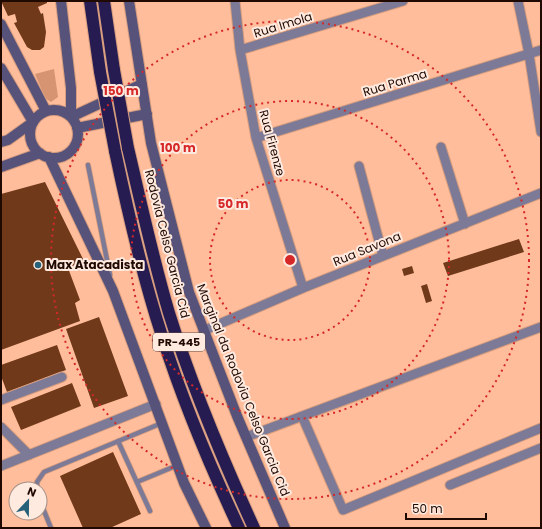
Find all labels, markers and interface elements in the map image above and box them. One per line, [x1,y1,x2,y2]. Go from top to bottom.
street label: Rua Imola [252,8,314,41]
street label: Rua Parma [361,65,429,100]
text: 150 m [103,82,139,99]
street label: Rua Firenze [255,108,289,178]
text: 100 m [160,139,196,156]
street label: Rodovia Celso Garcia Cid [141,168,194,320]
text: 50 m [218,195,249,212]
street label: Rua Savona [330,227,403,270]
centre of rings [283,253,297,267]
place label: Max Atacadista [46,256,143,273]
marker: Max Atacadista [33,260,43,270]
street label: Marginal da Rodovia Celso Garcia Cid [193,281,294,499]
road number: PR-445 [153,333,205,351]
north arrow [8,481,48,521]
text: N [25,483,39,501]
scale bar [406,495,486,521]
text: 50 m [412,500,443,517]

